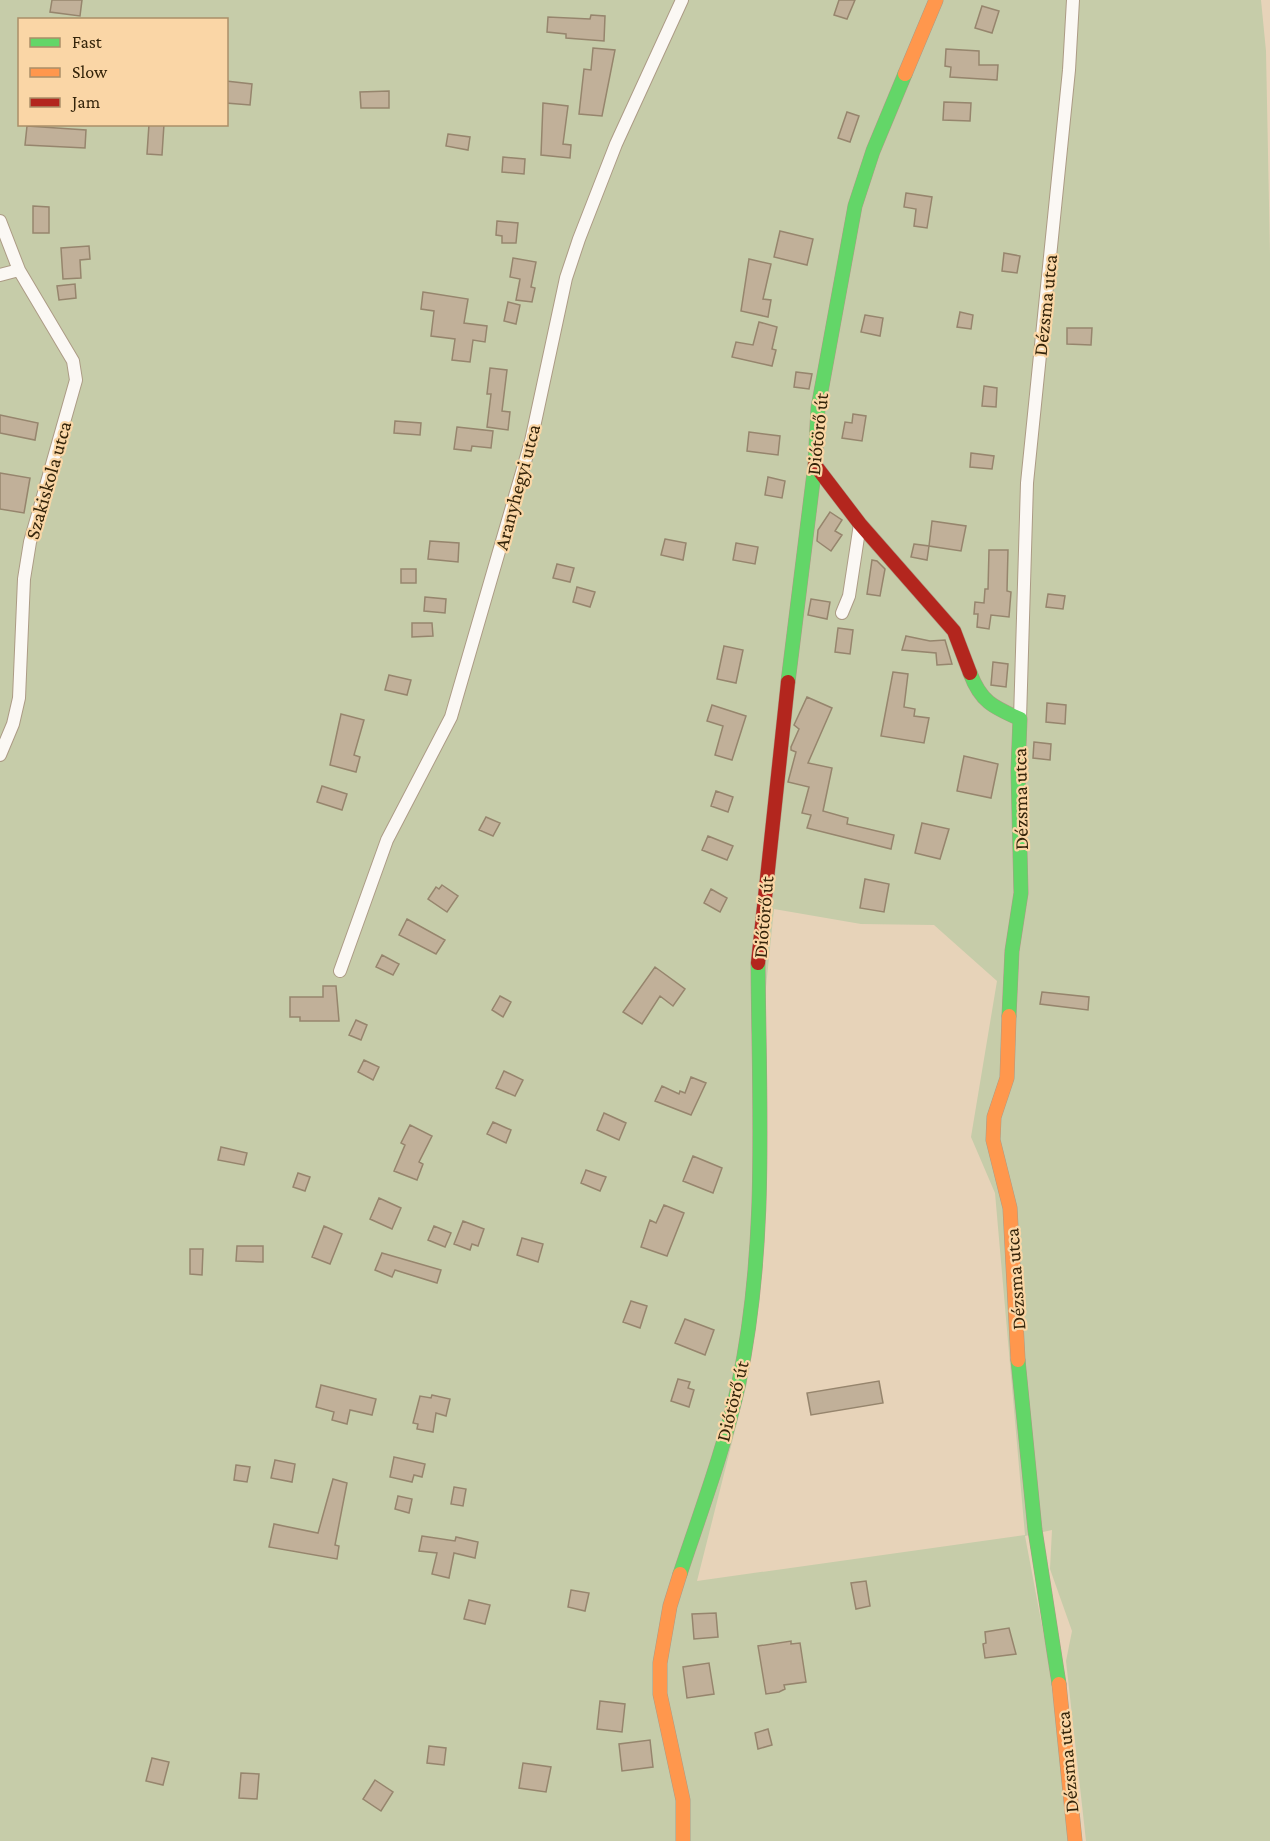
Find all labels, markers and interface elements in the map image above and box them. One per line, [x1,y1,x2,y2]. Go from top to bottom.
legend [18,18,228,126]
text: Fast [72,32,103,52]
text: Slow [72,62,108,82]
text: Jam [70,92,101,112]
street label: Dézsma utca [1029,253,1061,357]
street label: Diótörő út [802,391,832,476]
street label: Szakiskola utca [21,418,75,542]
street label: Aranyhegyi utca [490,422,545,553]
street label: Dézsma utca [1008,748,1032,850]
street label: Diótörő út [748,875,778,959]
street label: Dézsma utca [1000,1227,1030,1331]
street label: Diótörő út [711,1358,753,1444]
street label: Dézsma utca [1052,1710,1082,1814]

